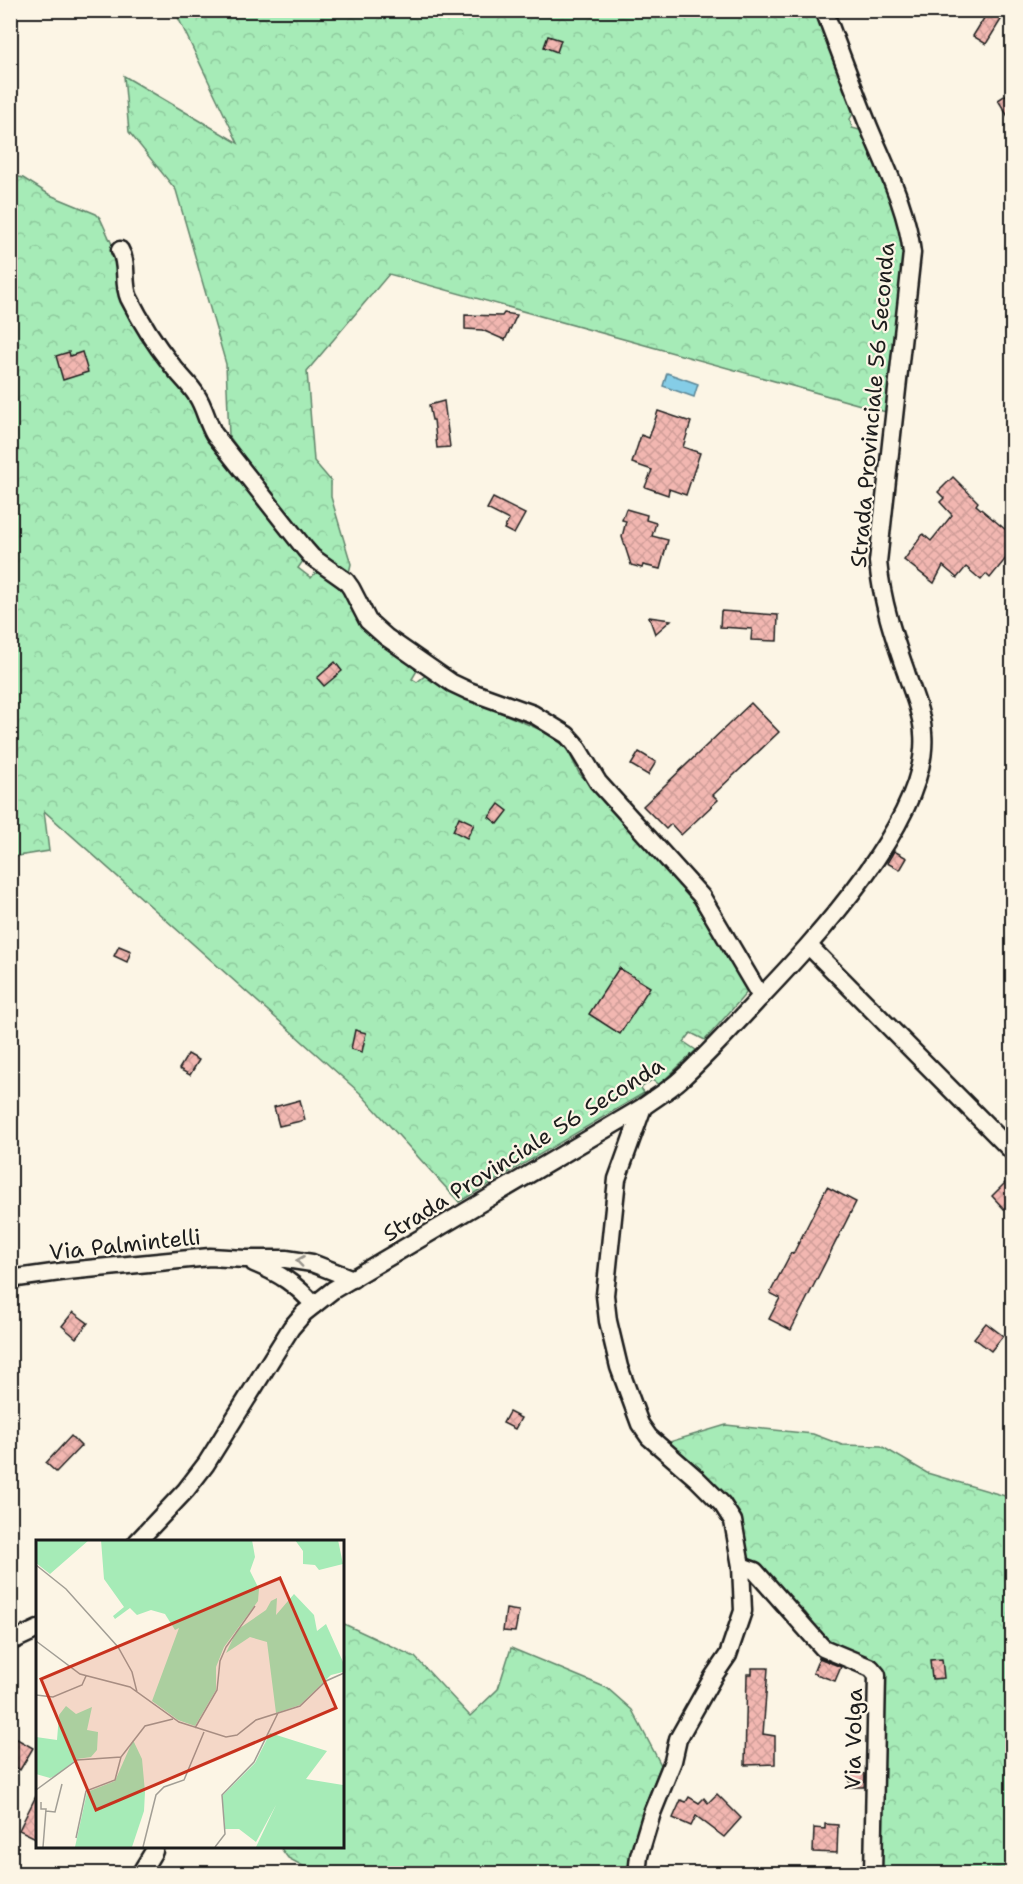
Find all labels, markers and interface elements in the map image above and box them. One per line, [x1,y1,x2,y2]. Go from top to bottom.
street label: Strada Provinciale 56 Seconda [844,241,901,569]
street label: Strada Provinciale 56 Seconda [377,1051,670,1248]
street label: Via Palmintelli [48,1222,202,1267]
one-way arrow [296,1255,305,1268]
inset map [36,1540,344,1848]
street label: Via Volga [838,1688,869,1790]

